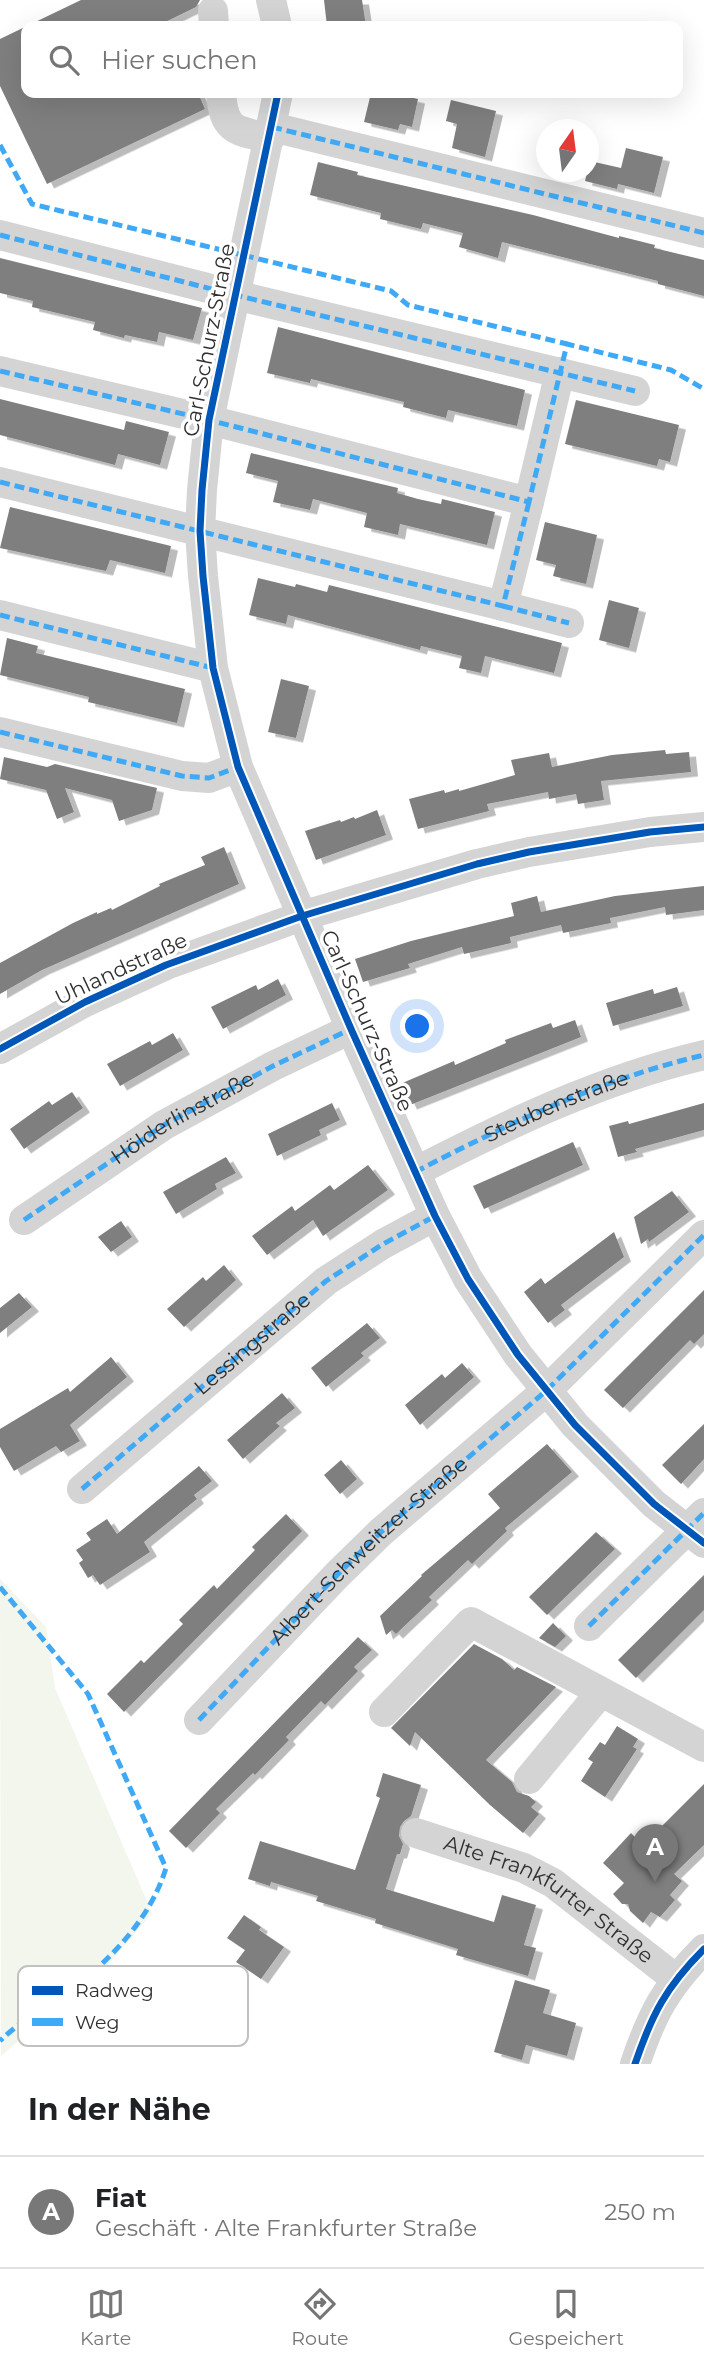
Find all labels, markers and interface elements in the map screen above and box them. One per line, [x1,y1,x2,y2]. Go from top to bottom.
search box [21,21,683,98]
icon: search [45,41,83,79]
text: Hier suchen [101,44,258,76]
north arrow [536,119,599,182]
street label: Carl-Schurz-Straße [178,241,239,439]
street label: Carl-Schurz-Straße [316,926,419,1115]
street label: Uhlandstraße [51,927,191,1010]
your location [400,1009,434,1043]
street label: Steubenstraße [480,1065,632,1147]
street label: Hölderlinstraße [106,1066,258,1169]
street label: Lessingstraße [189,1287,315,1400]
street label: Albert-Schweitzer-Straße [264,1451,472,1650]
pin: A [632,1824,678,1882]
street label: Alte Frankfurter Straße [437,1831,657,1973]
legend [18,1966,248,2046]
text: Radweg [75,1979,154,2002]
text: Weg [75,2011,120,2034]
text: In der Nähe [28,2091,211,2128]
text: Fiat [95,2182,147,2214]
text: A [42,2198,60,2226]
text: 250 m [604,2198,676,2226]
text: Geschäft · Alte Frankfurter Straße [95,2214,477,2242]
tab: Karte [80,2285,131,2350]
tab: Route [291,2285,349,2350]
tab: Gespeichert [509,2285,624,2350]

